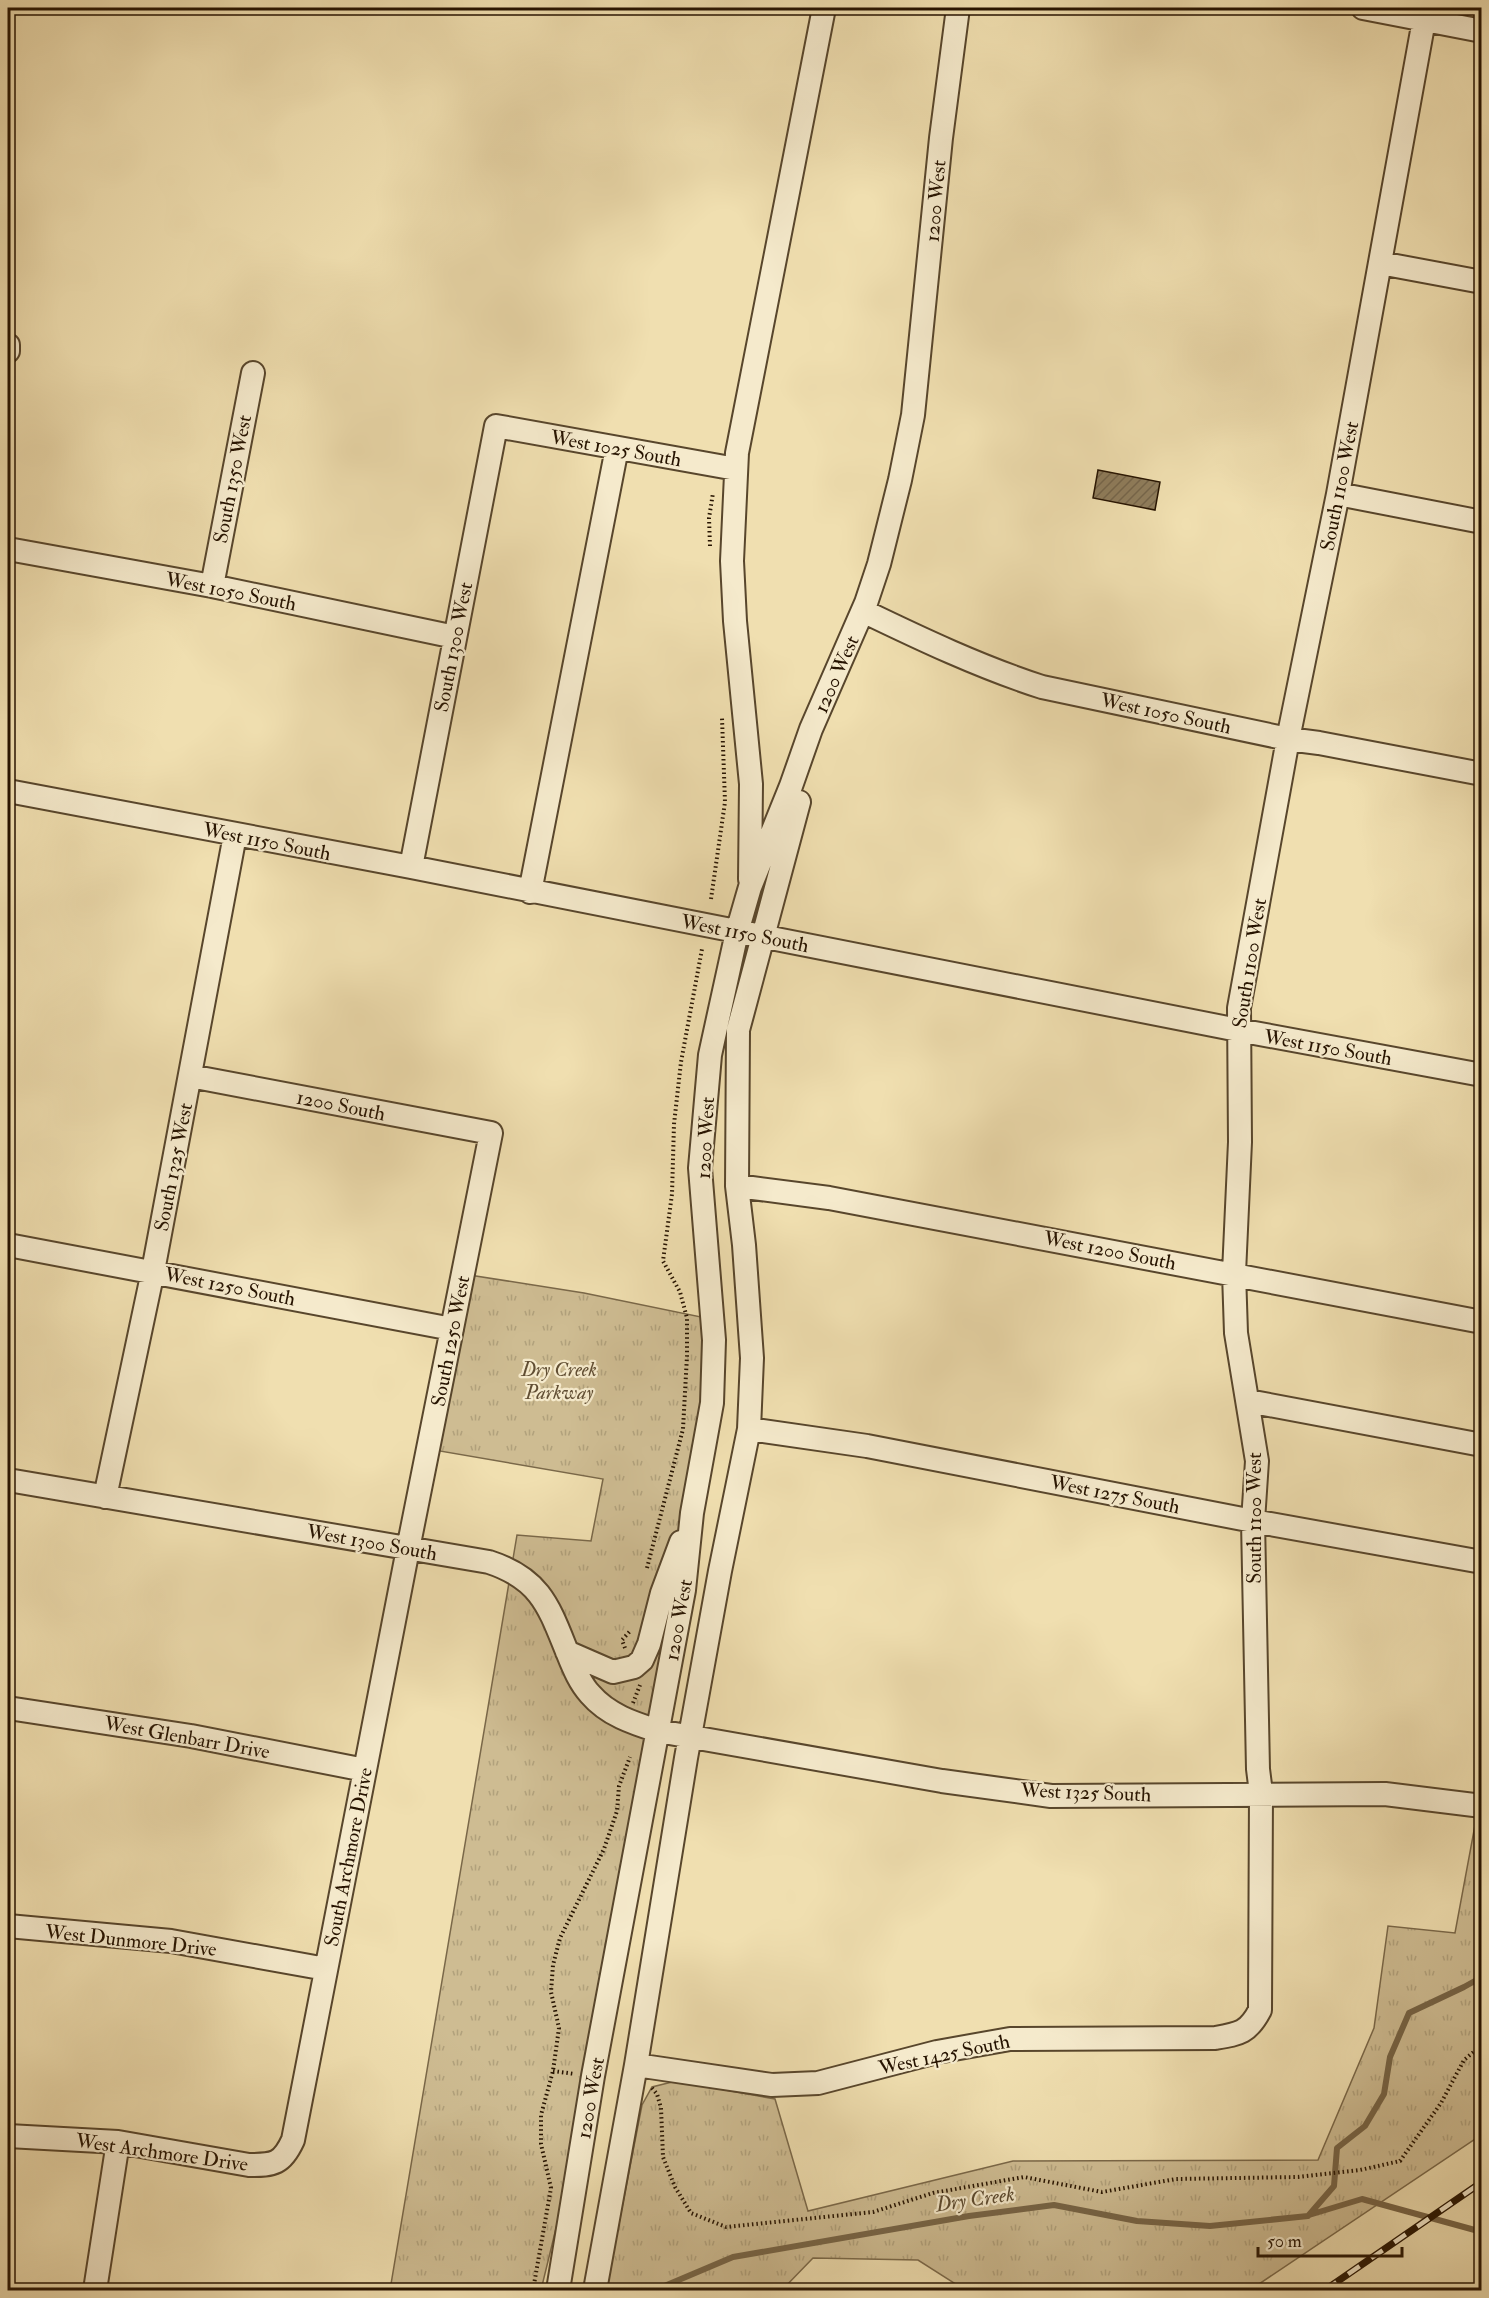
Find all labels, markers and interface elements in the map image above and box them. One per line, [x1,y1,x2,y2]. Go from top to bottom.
street label: 1200 West [919,158,952,243]
street label: South 1350 West [208,412,257,545]
street label: South 1100 West [1315,419,1364,553]
street label: West 1025 South [547,424,684,472]
street label: West 1050 South [162,566,299,617]
street label: South 1300 West [429,579,478,714]
street label: 1200 West [808,631,865,717]
street label: West 1050 South [1097,687,1234,740]
street label: West 1150 South [200,817,333,866]
street label: South 1100 West [1227,896,1272,1030]
street label: West 1150 South [678,909,811,958]
street label: West 1150 South [1261,1024,1394,1071]
street label: 1200 South [294,1085,388,1126]
street label: 1200 West [691,1096,720,1180]
street label: South 1325 West [149,1100,198,1233]
street label: West 1200 South [1041,1225,1179,1276]
street label: West 1250 South [161,1261,298,1312]
street label: South 1250 West [426,1273,476,1409]
park label: Dry Creek Parkway [520,1357,597,1405]
street label: South 1100 West [1242,1452,1267,1584]
street label: West 1275 South [1047,1469,1183,1519]
street label: West 1300 South [304,1519,440,1566]
street label: 1200 West [659,1577,698,1663]
street label: West Glenbarr Drive [101,1710,272,1764]
street label: South Archmore Drive [319,1766,378,1949]
street label: West 1325 South [1019,1778,1152,1807]
street label: West Dunmore Drive [43,1919,218,1962]
street label: West 1425 South [875,2028,1012,2081]
street label: 1200 West [571,2055,610,2141]
street label: West Archmore Drive [73,2128,250,2177]
water label: Dry Creek [933,2181,1016,2219]
scale bar [1258,2220,1402,2258]
text: 50 m [1267,2230,1302,2253]

